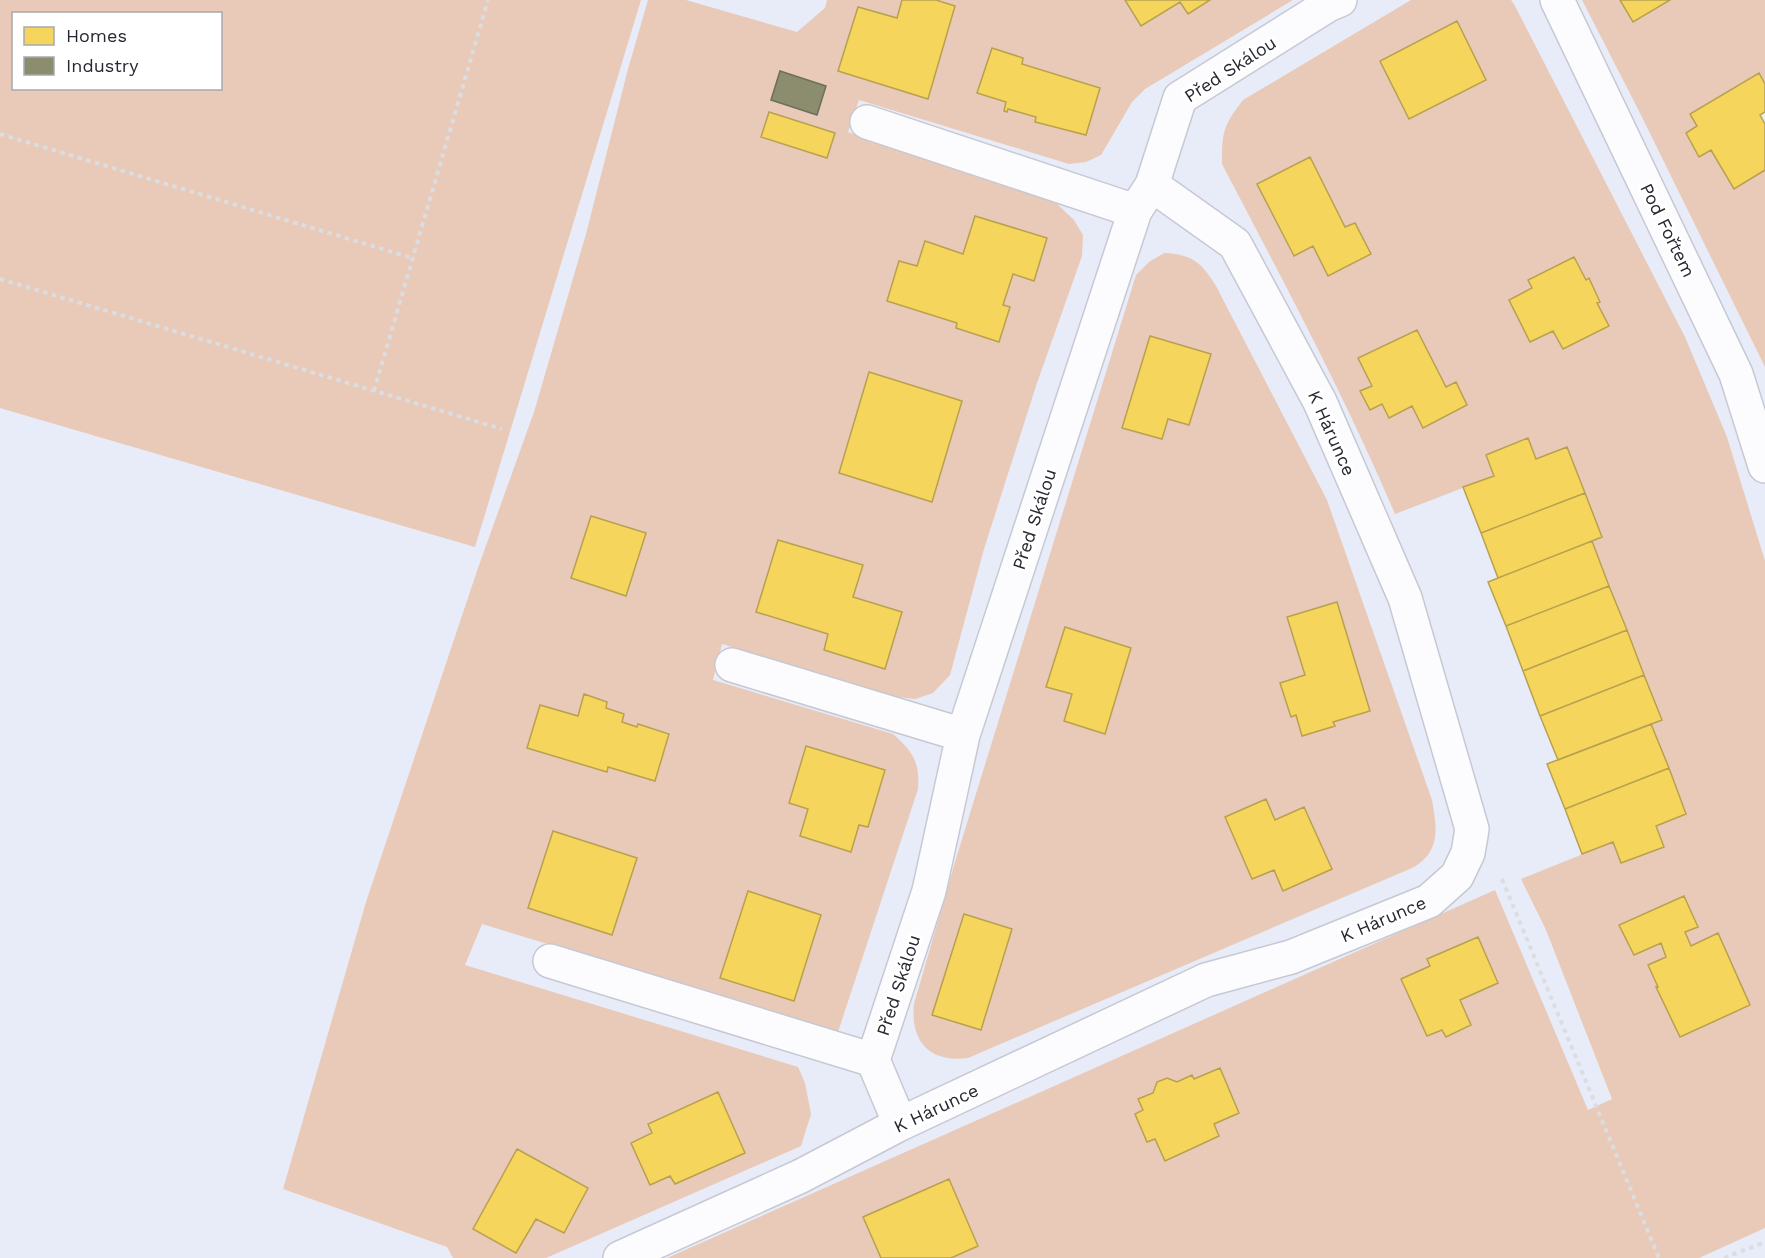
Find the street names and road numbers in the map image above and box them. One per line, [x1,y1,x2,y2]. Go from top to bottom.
street label: Před Skálou [1180,32,1280,106]
street label: Pod Fořtem [1636,180,1700,280]
street label: K Hárunce [1304,387,1360,479]
street label: Před Skálou [1008,466,1060,572]
street label: K Hárunce [1337,892,1429,946]
street label: Před Skálou [872,932,924,1038]
street label: K Hárunce [890,1079,982,1137]

